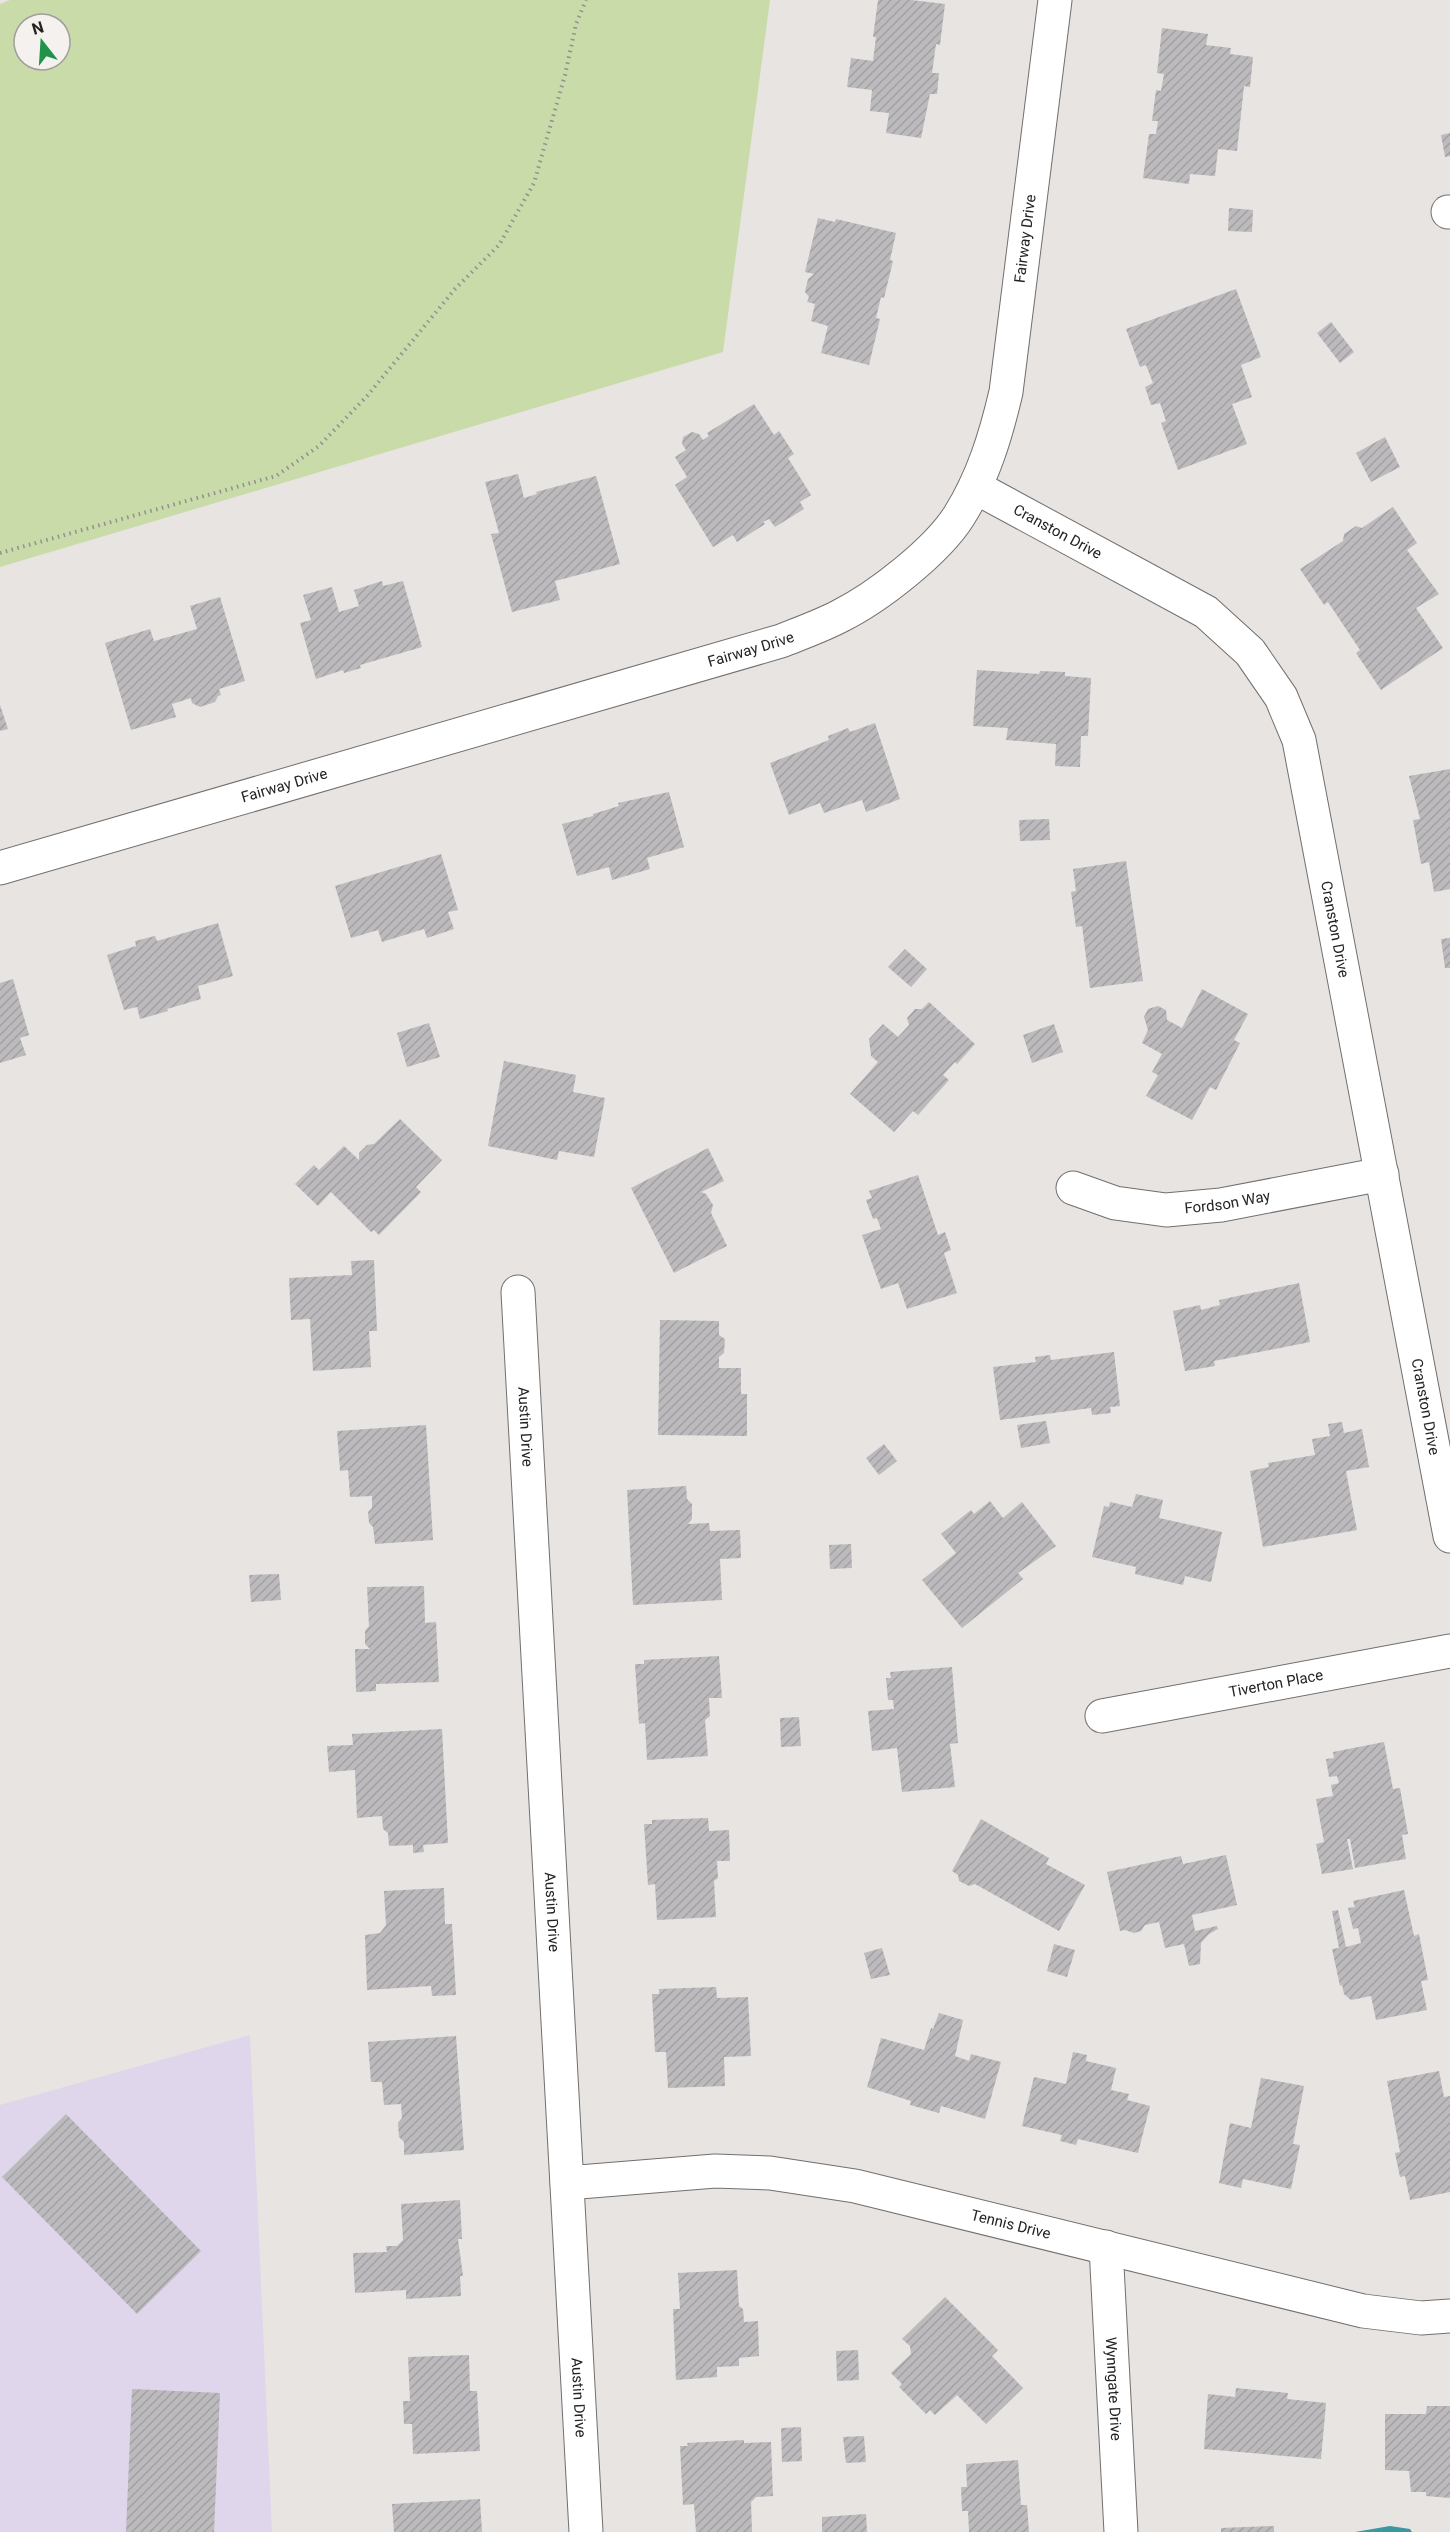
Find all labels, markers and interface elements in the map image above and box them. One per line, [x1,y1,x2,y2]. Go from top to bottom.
north arrow [12,12,72,72]
text: N [30,17,46,39]
street label: Fairway Drive [1011,193,1040,284]
street label: Cranston Drive [1010,501,1105,563]
street label: Fairway Drive [706,628,797,671]
street label: Fairway Drive [239,764,330,806]
street label: Cranston Drive [1317,879,1353,979]
street label: Fordson Way [1184,1187,1272,1217]
street label: Cranston Drive [1408,1357,1443,1457]
street label: Austin Drive [514,1386,537,1467]
street label: Tiverton Place [1227,1666,1325,1701]
street label: Austin Drive [541,1872,563,1953]
street label: Tennis Drive [969,2206,1053,2243]
street label: Wynngate Drive [1102,2336,1125,2441]
street label: Austin Drive [567,2357,590,2438]

